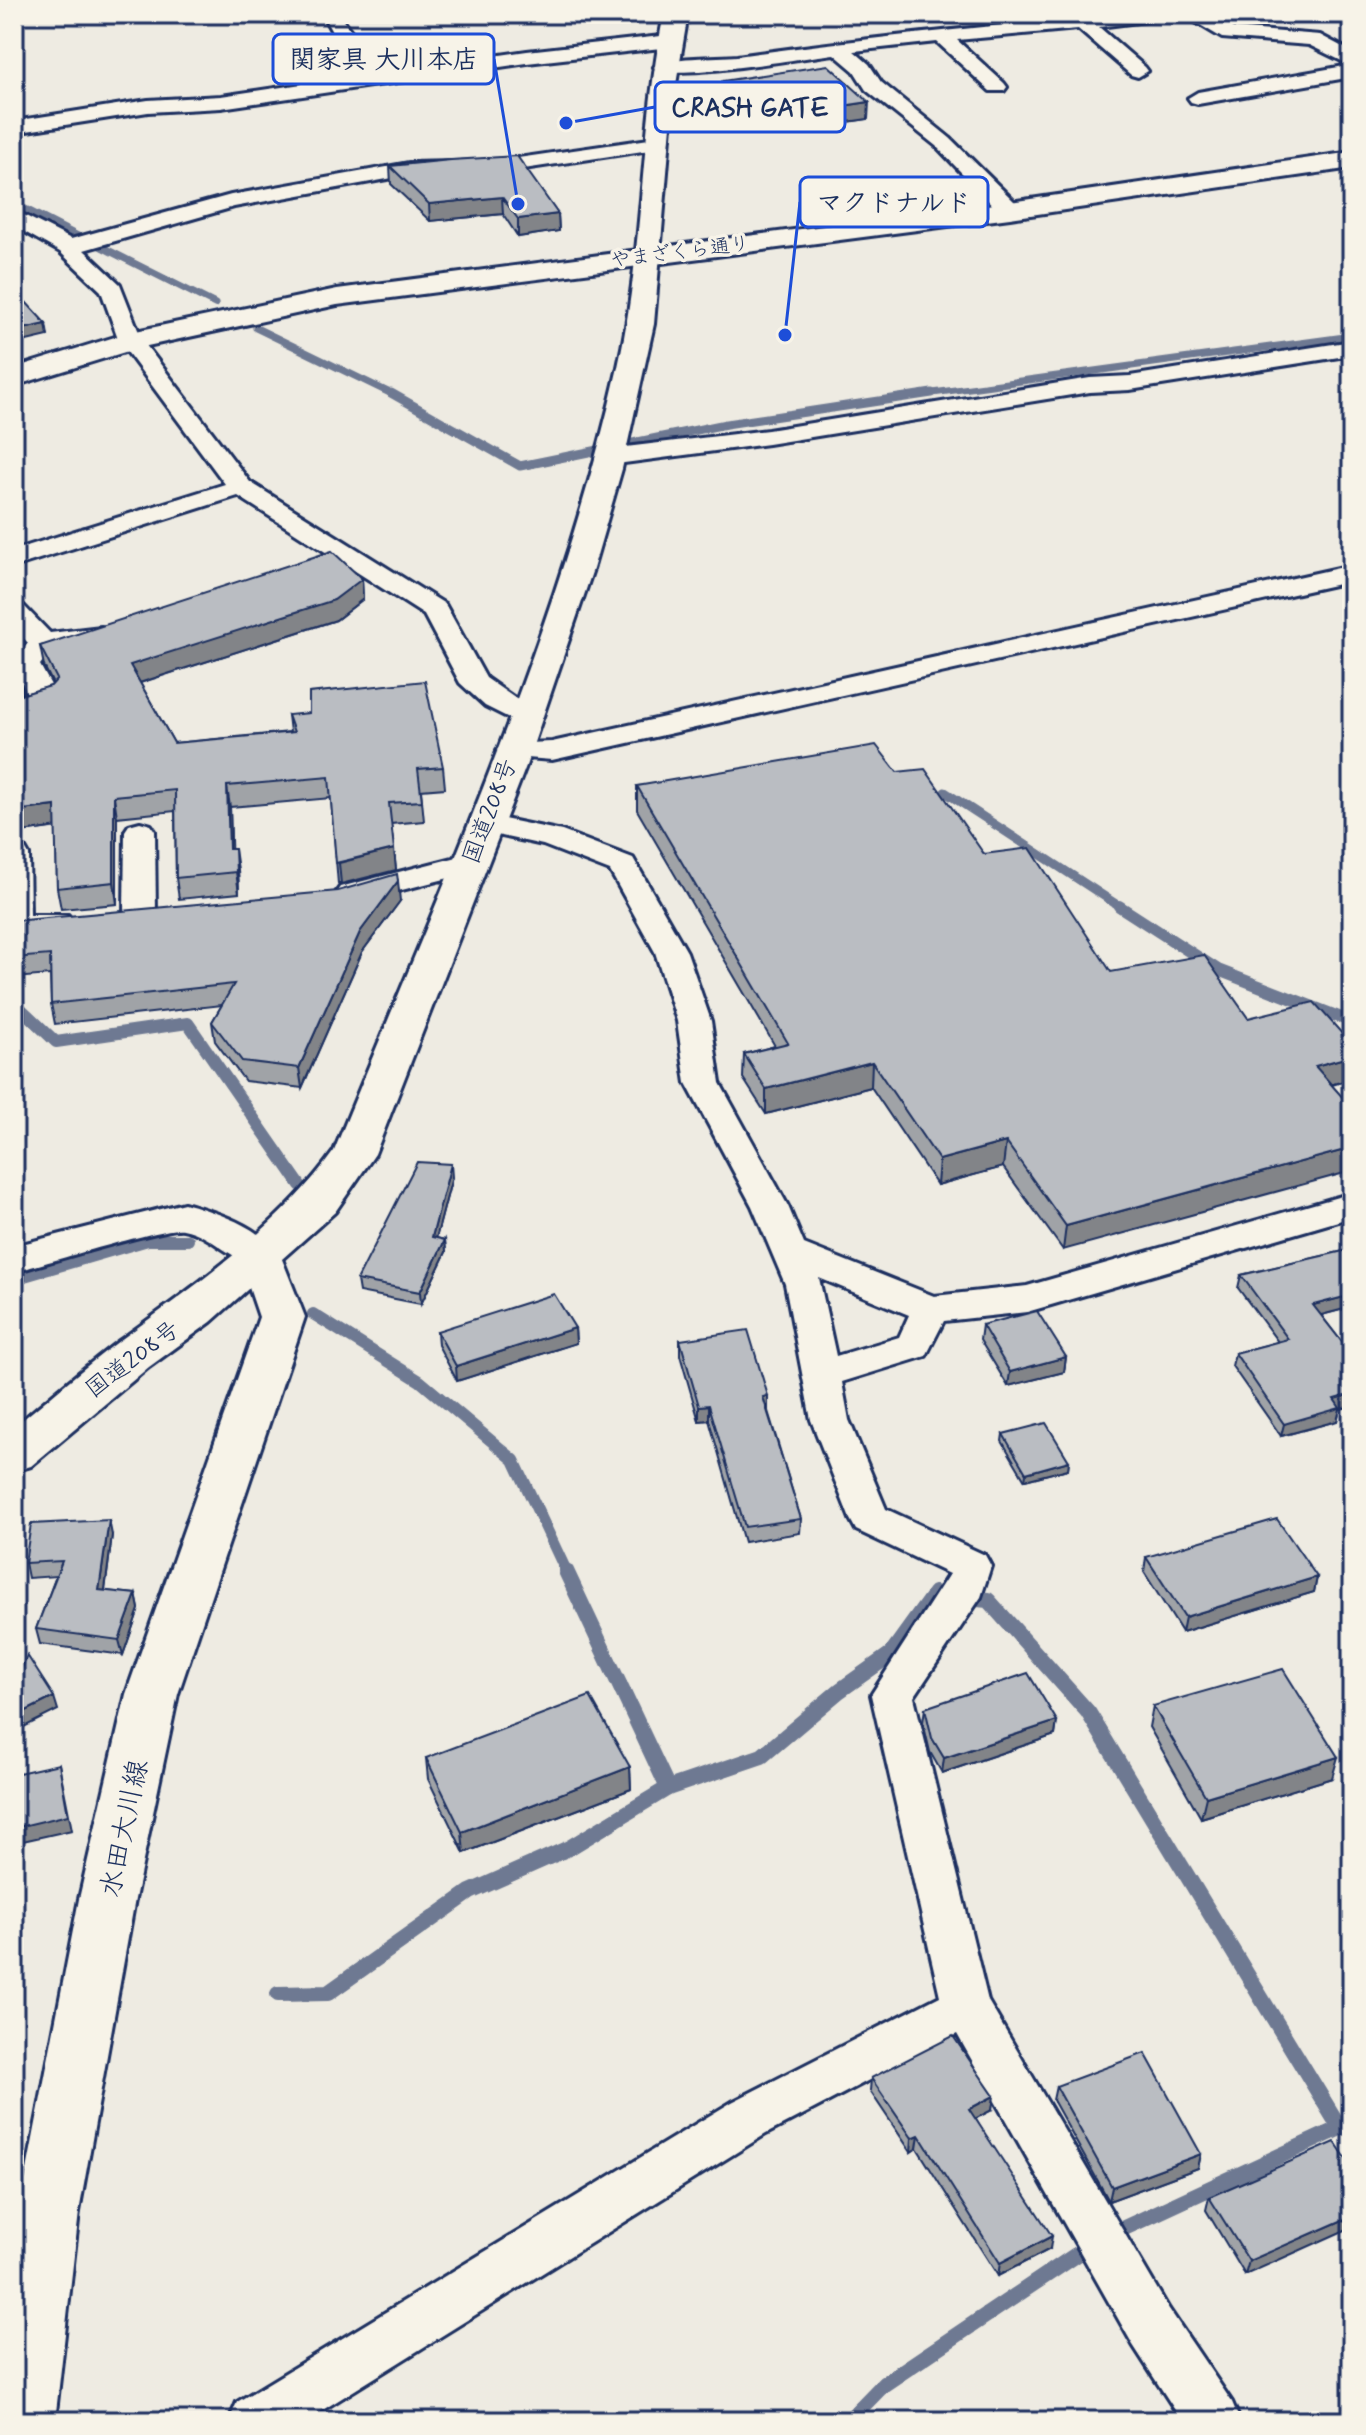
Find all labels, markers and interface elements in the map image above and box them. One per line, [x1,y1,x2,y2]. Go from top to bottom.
callout: 関家具 大川本店 [273,34,494,84]
text: 関家具 大川本店 [289,44,479,78]
callout: CRASH GATE [655,82,845,132]
text: CRASH GATE [671,92,829,126]
callout: マクドナルド [800,177,988,227]
text: マクドナルド [817,187,971,221]
street label: やまざくら通り [609,231,751,274]
street label: 国道208号 [456,754,525,869]
street label: 国道208号 [79,1315,186,1406]
street label: 水田大川線 [93,1756,158,1901]

